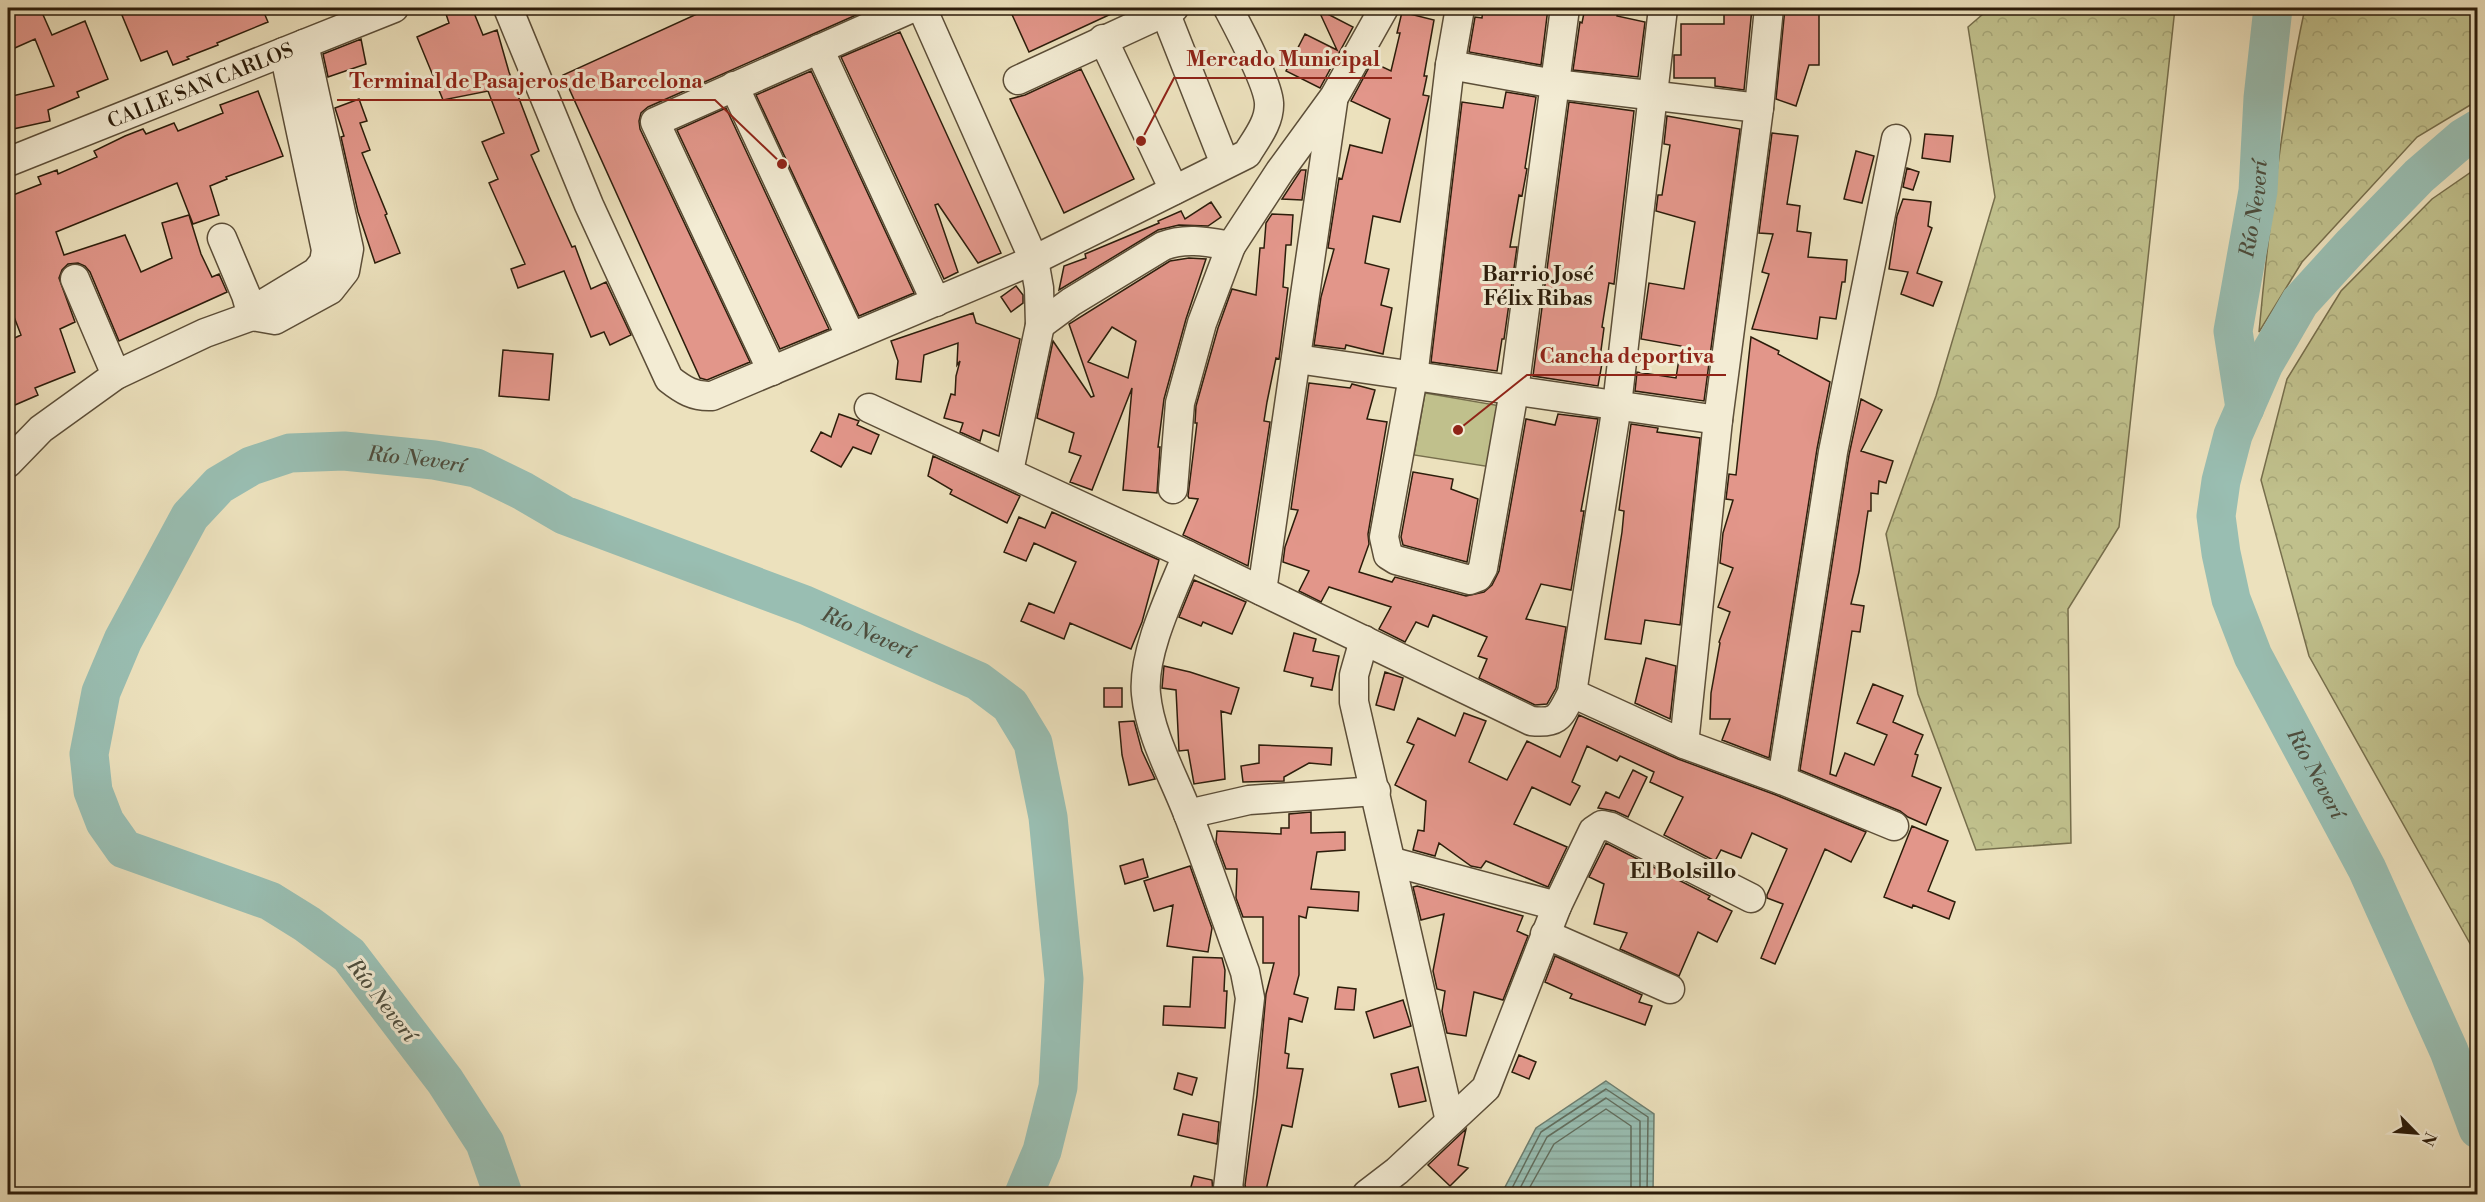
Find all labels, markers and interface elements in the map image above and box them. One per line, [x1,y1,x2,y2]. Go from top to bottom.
street label: CALLE SAN CARLOS [104,38,298,135]
callout: Mercado Municipal [1174,39,1392,78]
text: Mercado Municipal [1186,47,1380,73]
callout: Terminal de Pasajeros de Barcelona [337,61,715,100]
text: Terminal de Pasajeros de Barcelona [349,69,703,95]
water label: Río Neverí [2234,157,2274,261]
district label: Barrio José Félix Ribas [1482,262,1594,312]
callout: Cancha deportiva [1527,336,1726,375]
text: Cancha deportiva [1540,344,1715,370]
water label: Río Neverí [365,441,470,480]
water label: Río Neverí [816,602,920,666]
water label: Río Neverí [2280,724,2351,826]
district label: El Bolsillo [1630,858,1736,885]
water label: Río Neverí [340,953,423,1049]
north arrow [2386,1103,2446,1163]
text: N [2417,1129,2440,1149]

